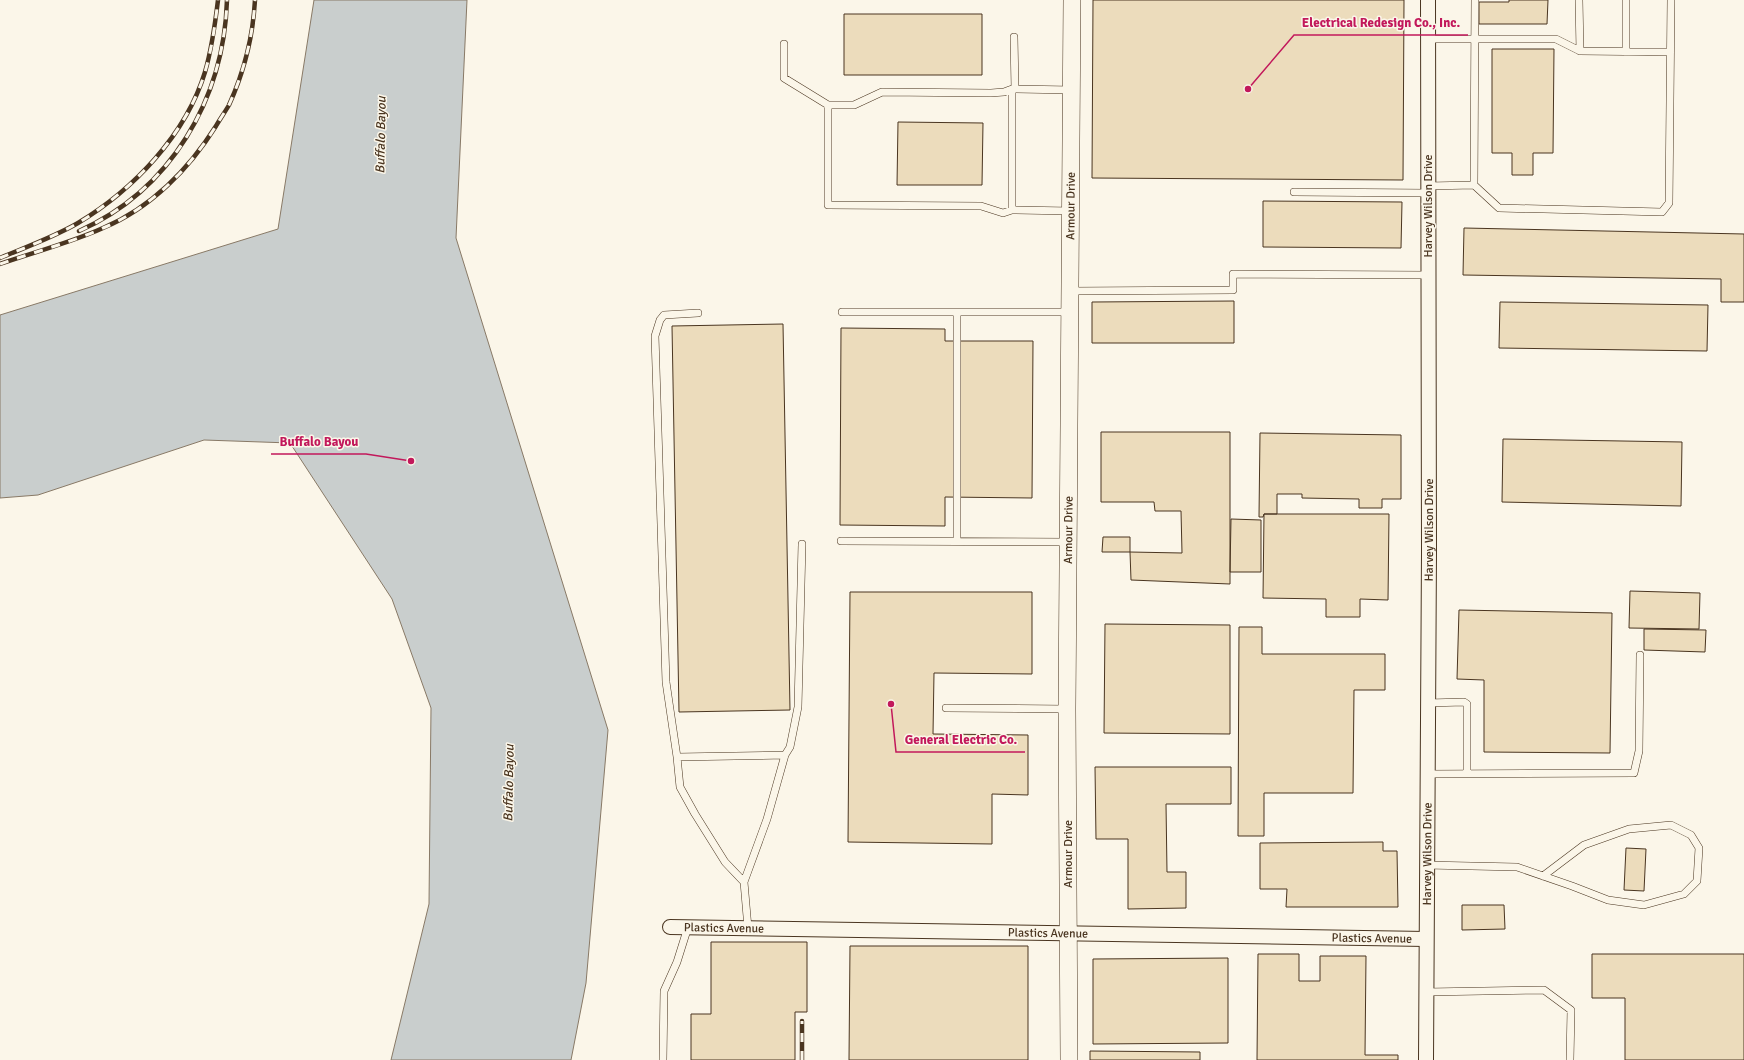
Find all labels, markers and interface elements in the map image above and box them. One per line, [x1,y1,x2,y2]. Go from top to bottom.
callout: Electrical Redesign Co., Inc. [1294,10,1468,35]
text: Electrical Redesign Co., Inc. [1302,15,1460,31]
water label: Buffalo Bayou [372,95,390,174]
street label: Harvey Wilson Drive [1421,155,1436,257]
street label: Armour Drive [1063,172,1078,240]
callout: Buffalo Bayou [271,429,366,454]
text: Buffalo Bayou [280,434,358,450]
street label: Harvey Wilson Drive [1421,479,1437,582]
street label: Armour Drive [1061,496,1076,564]
callout: General Electric Co. [896,727,1025,752]
text: General Electric Co. [905,732,1018,748]
water label: Buffalo Bayou [500,743,518,822]
street label: Harvey Wilson Drive [1419,802,1435,906]
street label: Armour Drive [1061,820,1076,888]
street label: Plastics Avenue [684,920,764,936]
street label: Plastics Avenue [1008,925,1088,941]
street label: Plastics Avenue [1332,930,1412,946]

